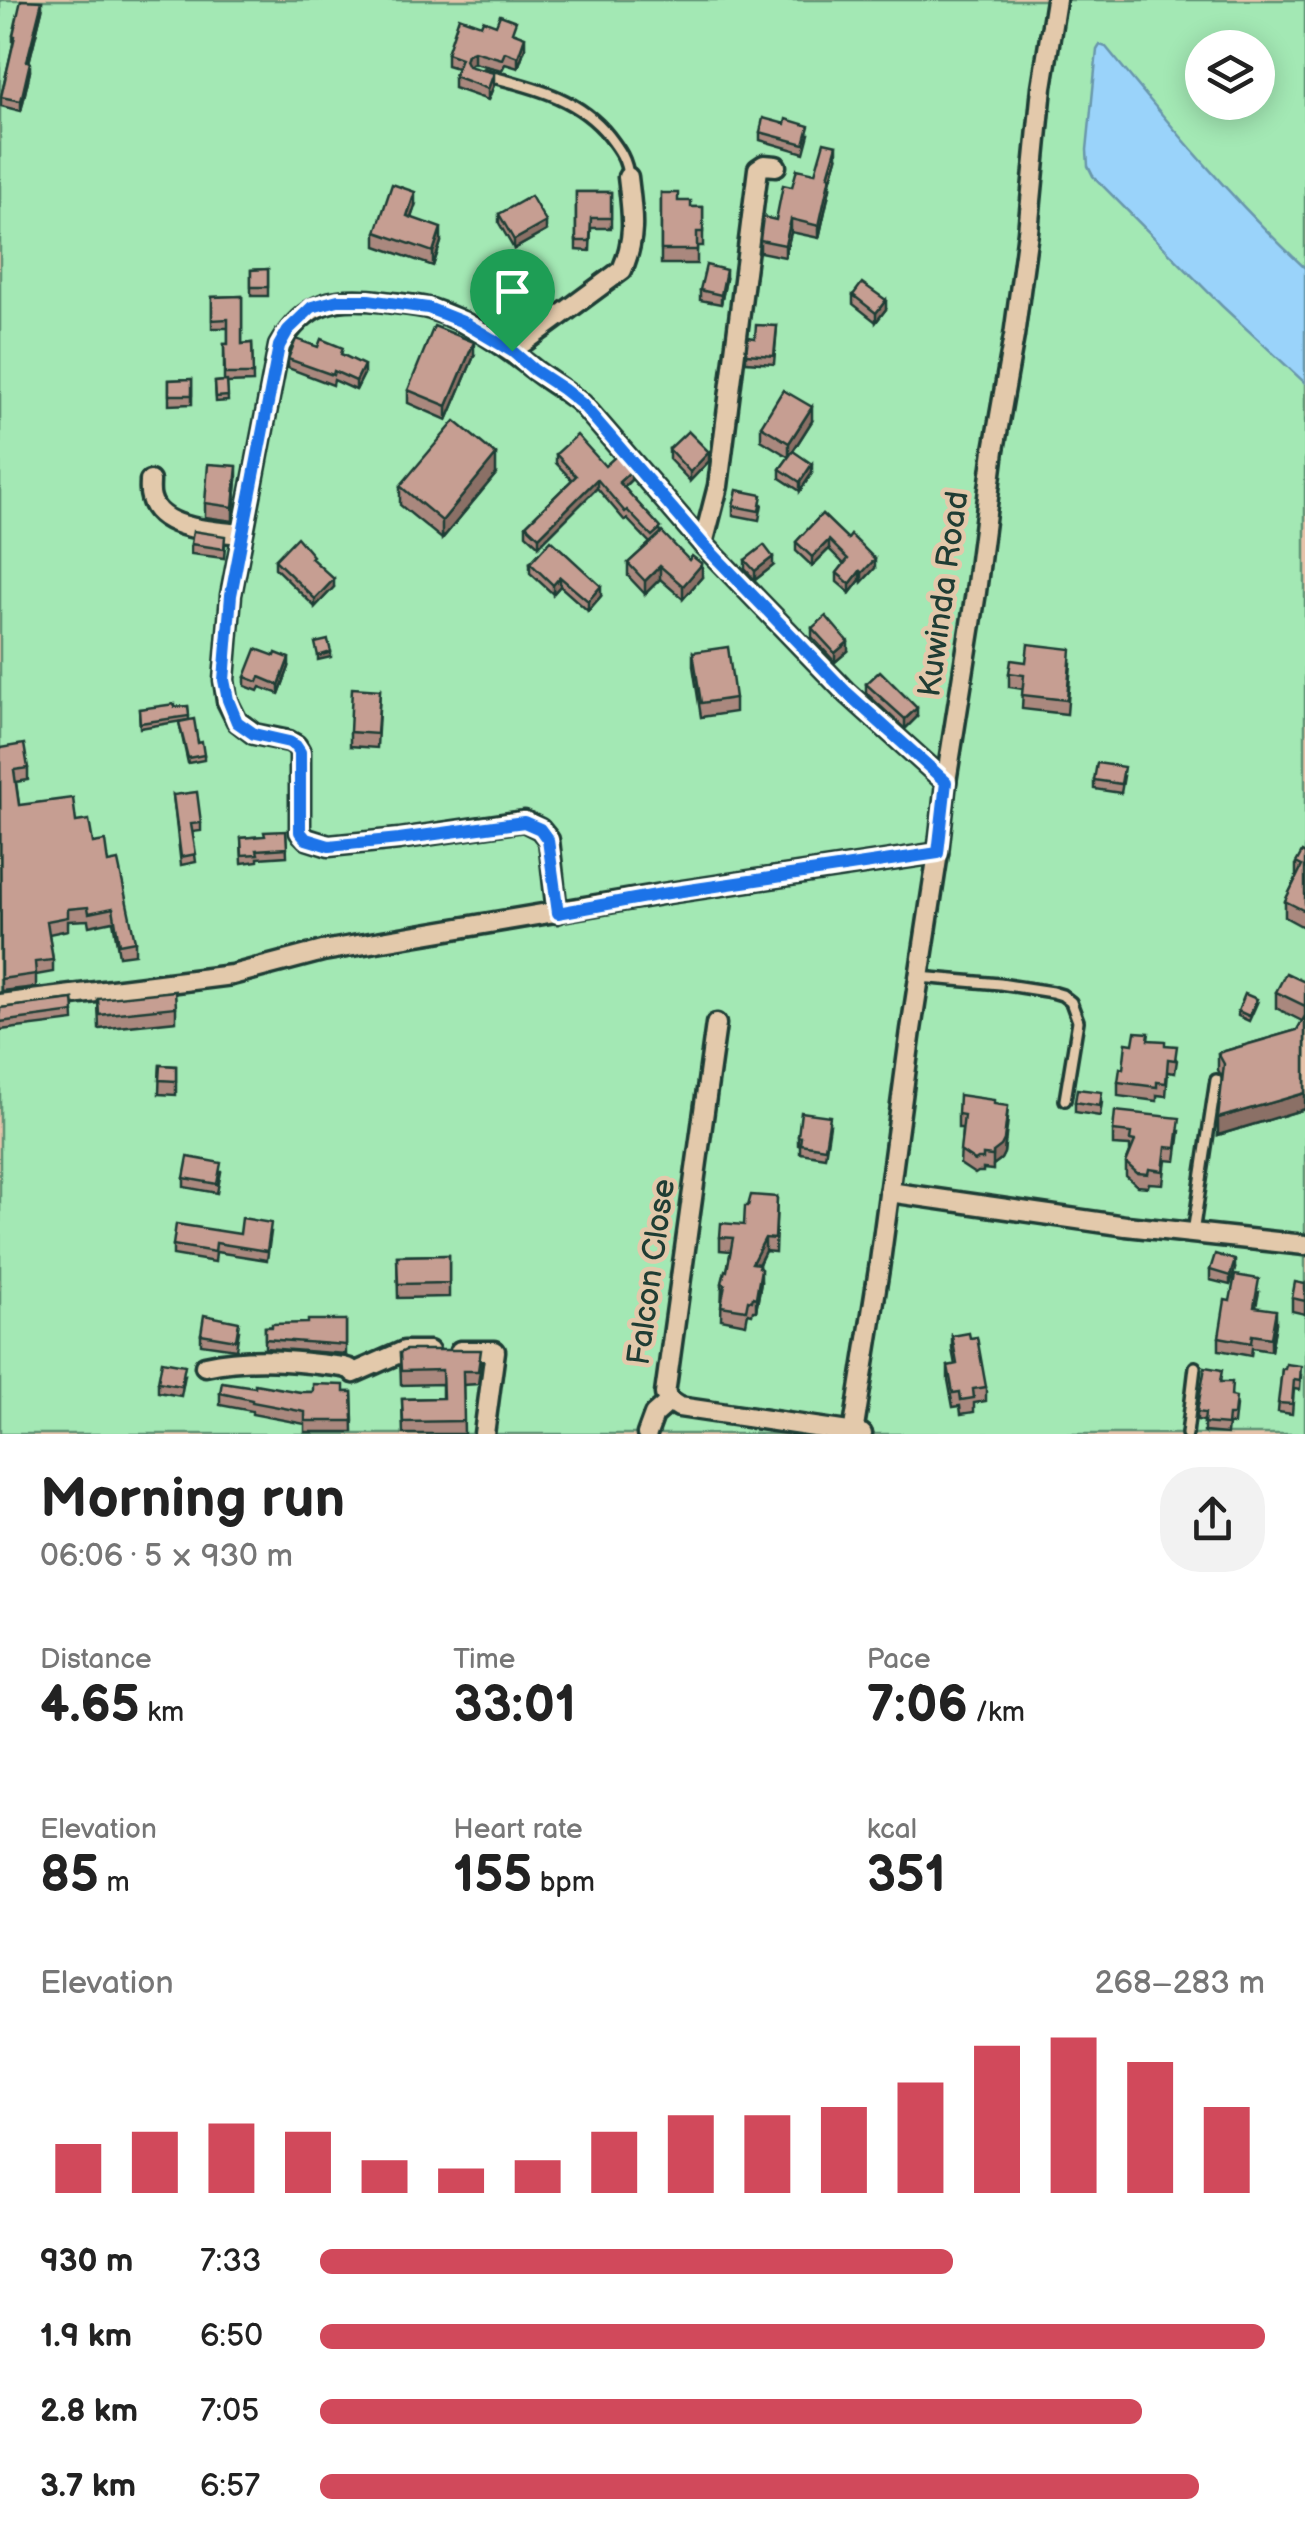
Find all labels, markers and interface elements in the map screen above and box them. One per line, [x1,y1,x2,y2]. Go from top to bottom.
map controls [1185,30,1275,120]
button: layers [1185,30,1275,120]
pin [470,249,555,352]
icon: arrive [485,264,540,319]
street label: Kuwinda Road [910,489,978,699]
street label: Falcon Close [620,1176,684,1368]
text: Morning run [40,1466,345,1533]
button: share [1160,1467,1265,1572]
text: 06:06 · 5 × 930 m [40,1537,293,1576]
text: Distance [40,1643,152,1676]
text: Time [453,1643,515,1676]
text: Pace [867,1643,931,1676]
text: 4.65 [40,1676,140,1736]
text: 33:01 [453,1676,576,1736]
text: 7:06 [867,1676,968,1736]
text: km [140,1696,184,1729]
text: /km [968,1696,1025,1729]
text: Elevation [40,1813,157,1846]
text: Heart rate [453,1813,583,1846]
text: kcal [867,1813,917,1846]
text: 85 [40,1846,99,1906]
text: 155 [453,1846,532,1906]
text: 351 [867,1846,946,1906]
text: m [99,1866,130,1899]
text: bpm [532,1866,595,1899]
text: Elevation [40,1964,173,2003]
text: 268–283 m [1095,1964,1265,2003]
text: 930 m [40,2242,133,2281]
text: 7:33 [200,2242,262,2281]
text: 1.9 km [40,2317,132,2356]
text: 6:50 [200,2317,263,2356]
text: 2.8 km [40,2392,138,2431]
text: 7:05 [200,2392,259,2431]
text: 3.7 km [40,2467,136,2506]
text: 6:57 [200,2467,260,2506]

